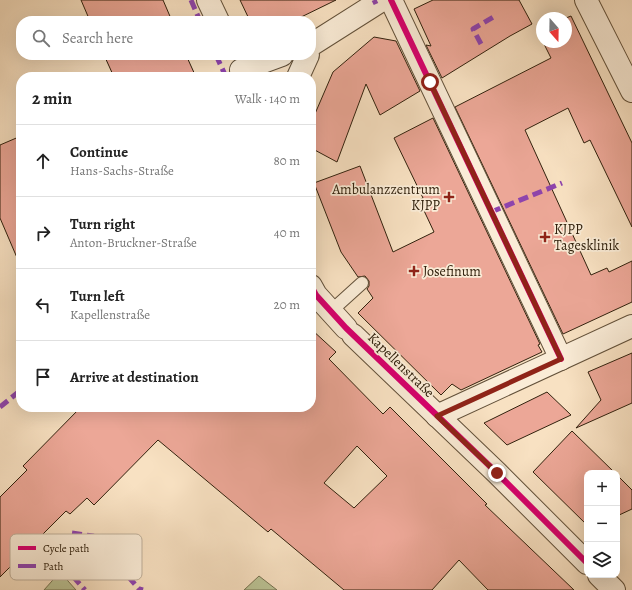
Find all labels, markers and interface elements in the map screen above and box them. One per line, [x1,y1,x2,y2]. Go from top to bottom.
north arrow [536,12,572,48]
search box [16,16,316,60]
icon: search [30,27,52,49]
text: Search here [62,28,133,48]
route start [421,73,439,91]
text: 2 min [32,87,72,110]
text: Walk · 140 m [235,90,300,107]
text: Continue [70,142,128,162]
icon: ahead [32,150,54,172]
text: 80 m [273,152,300,169]
text: Hans-Sachs-Straße [70,162,174,179]
place label: Ambulanzzentrum KJPP [331,180,440,215]
marker: Ambulanzzentrum KJPP [443,191,455,203]
text: Turn right [70,214,135,234]
place label: KJPP Tagesklinik [554,220,619,255]
icon: right [32,222,54,244]
text: 40 m [274,224,300,241]
marker: KJPP Tagesklinik [539,231,551,243]
text: Anton-Bruckner-Straße [70,234,197,251]
place label: Josefinum [423,262,481,281]
marker: Josefinum [408,265,420,277]
text: Turn left [70,286,125,306]
icon: left [32,294,54,316]
text: 20 m [274,296,300,313]
text: Kapellenstraße [70,306,150,323]
street label: Kapellenstraße [363,328,439,402]
icon: arrive [32,366,54,388]
text: Arrive at destination [70,367,199,387]
route end [488,464,506,482]
map controls [584,470,620,578]
button: + [584,470,620,506]
button: − [584,506,620,542]
legend [10,534,142,580]
text: Cycle path [43,541,90,556]
button: layers [584,542,620,578]
text: Path [43,559,64,574]

